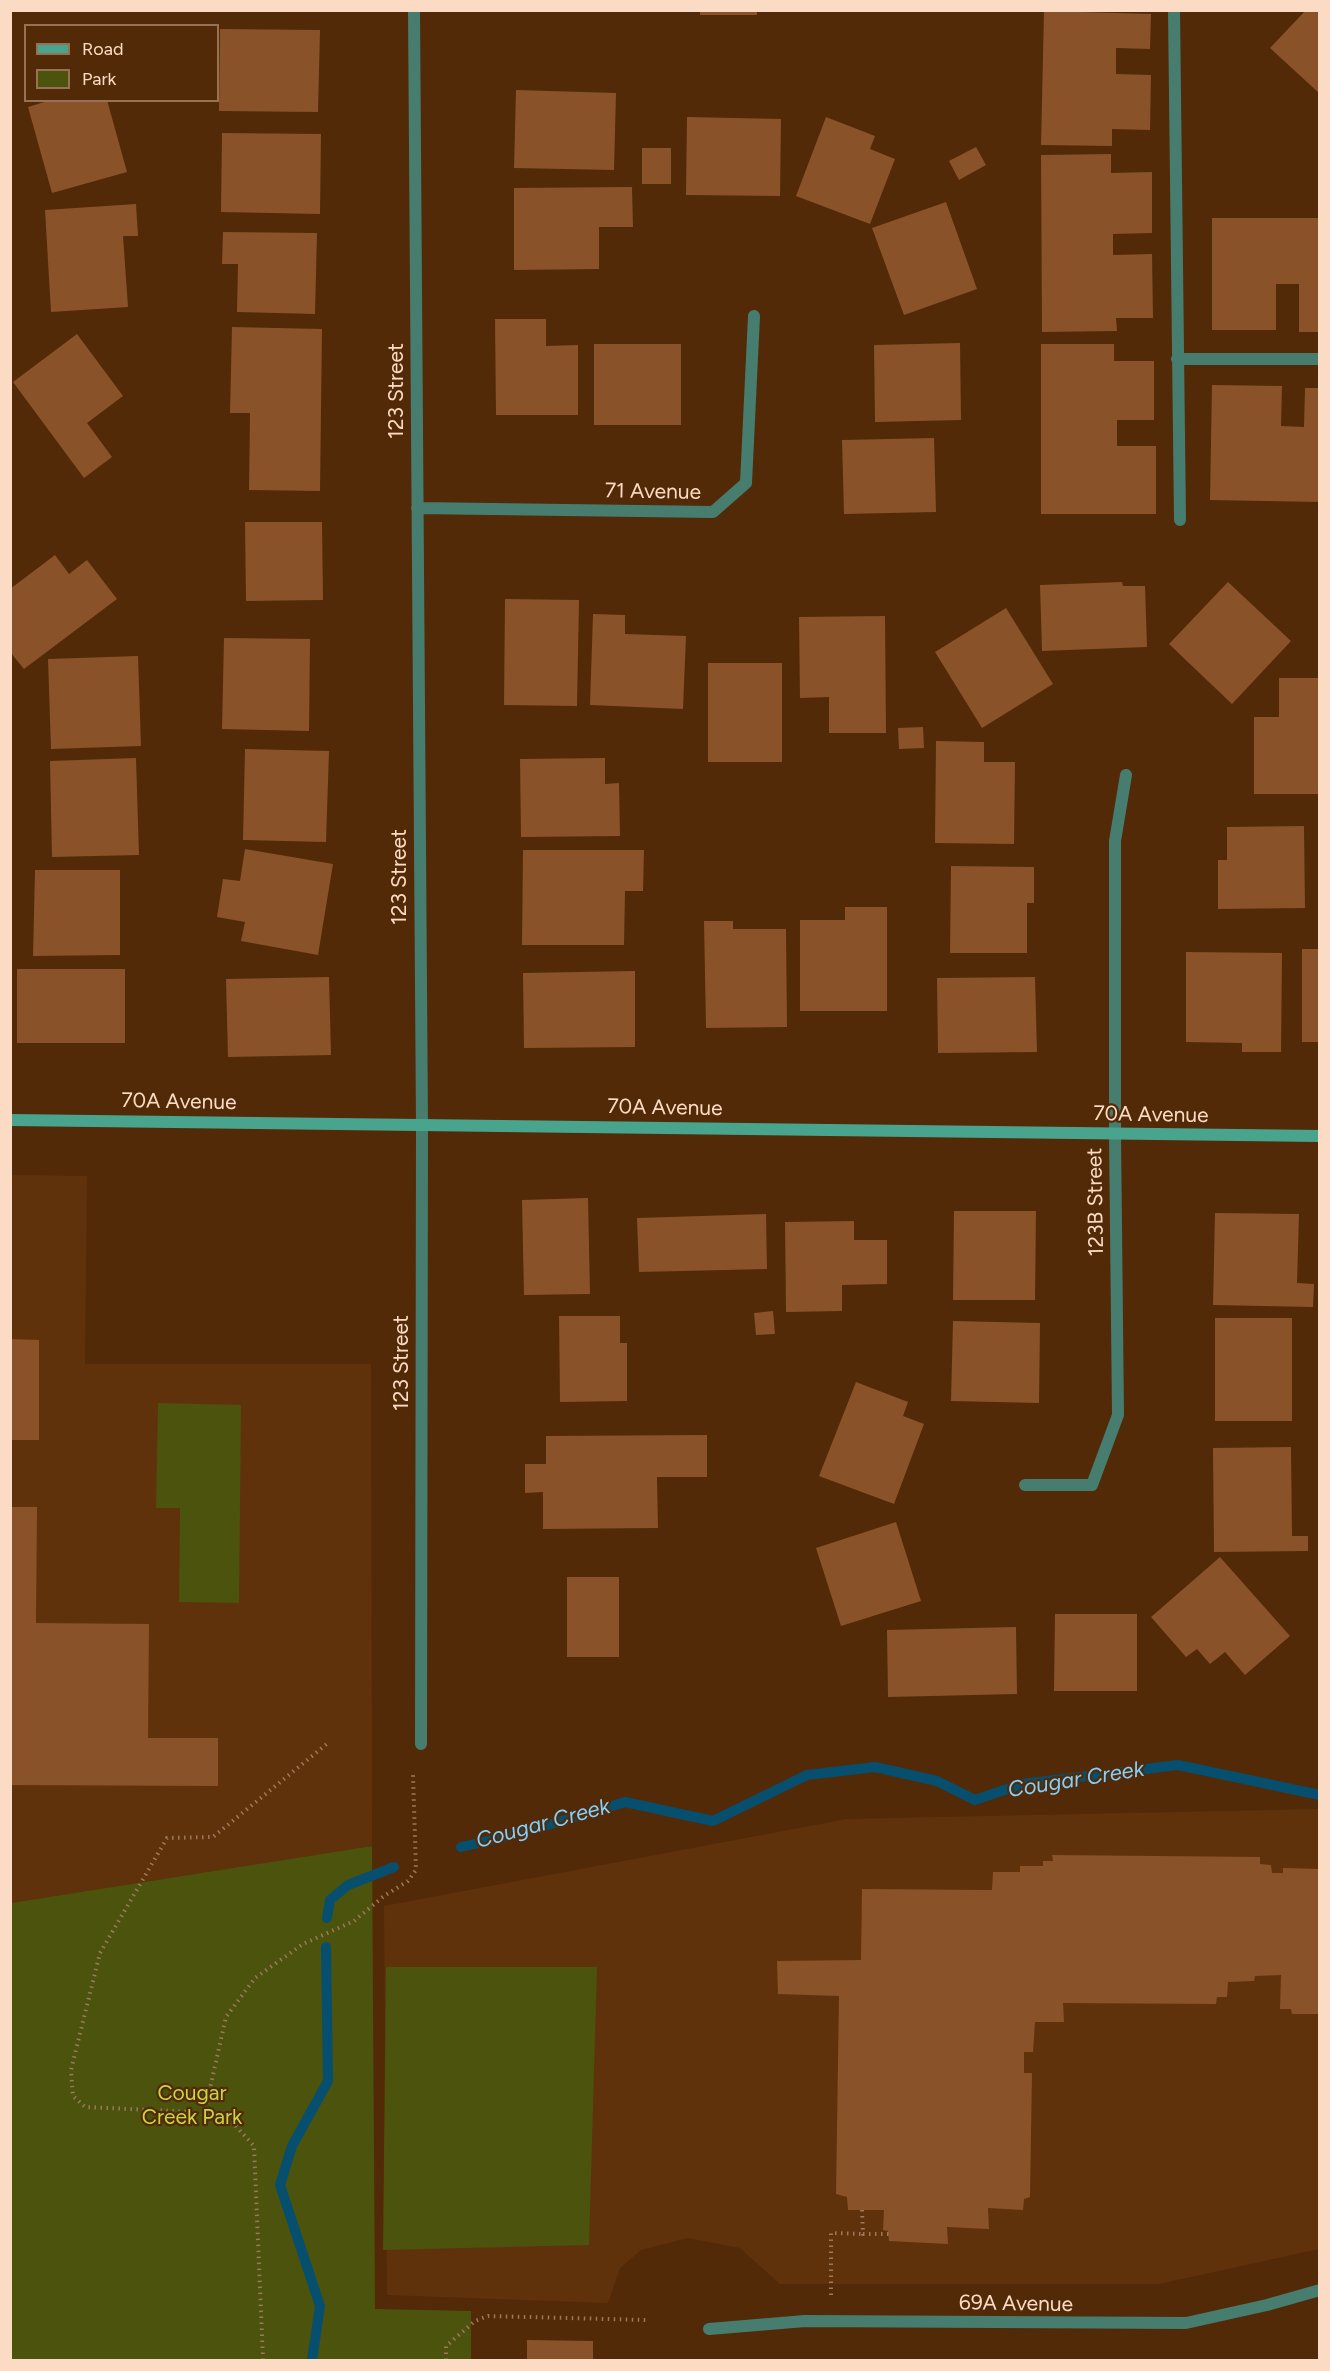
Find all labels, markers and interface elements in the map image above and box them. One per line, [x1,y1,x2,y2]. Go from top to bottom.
legend [24,24,219,102]
text: Road [82,38,123,60]
text: Park [82,68,116,90]
street label: 123 Street [384,343,410,439]
street label: 71 Avenue [605,479,701,505]
street label: 123 Street [387,829,413,925]
street label: 70A Avenue [121,1088,237,1116]
street label: 70A Avenue [607,1094,723,1122]
street label: 70A Avenue [1093,1101,1209,1129]
street label: 123B Street [1082,1147,1110,1257]
street label: 123 Street [389,1315,415,1411]
water label: Cougar Creek [1006,1756,1146,1804]
water label: Cougar Creek [473,1793,613,1855]
park label: Cougar Creek Park [142,2081,242,2131]
street label: 69A Avenue [959,2290,1073,2318]

